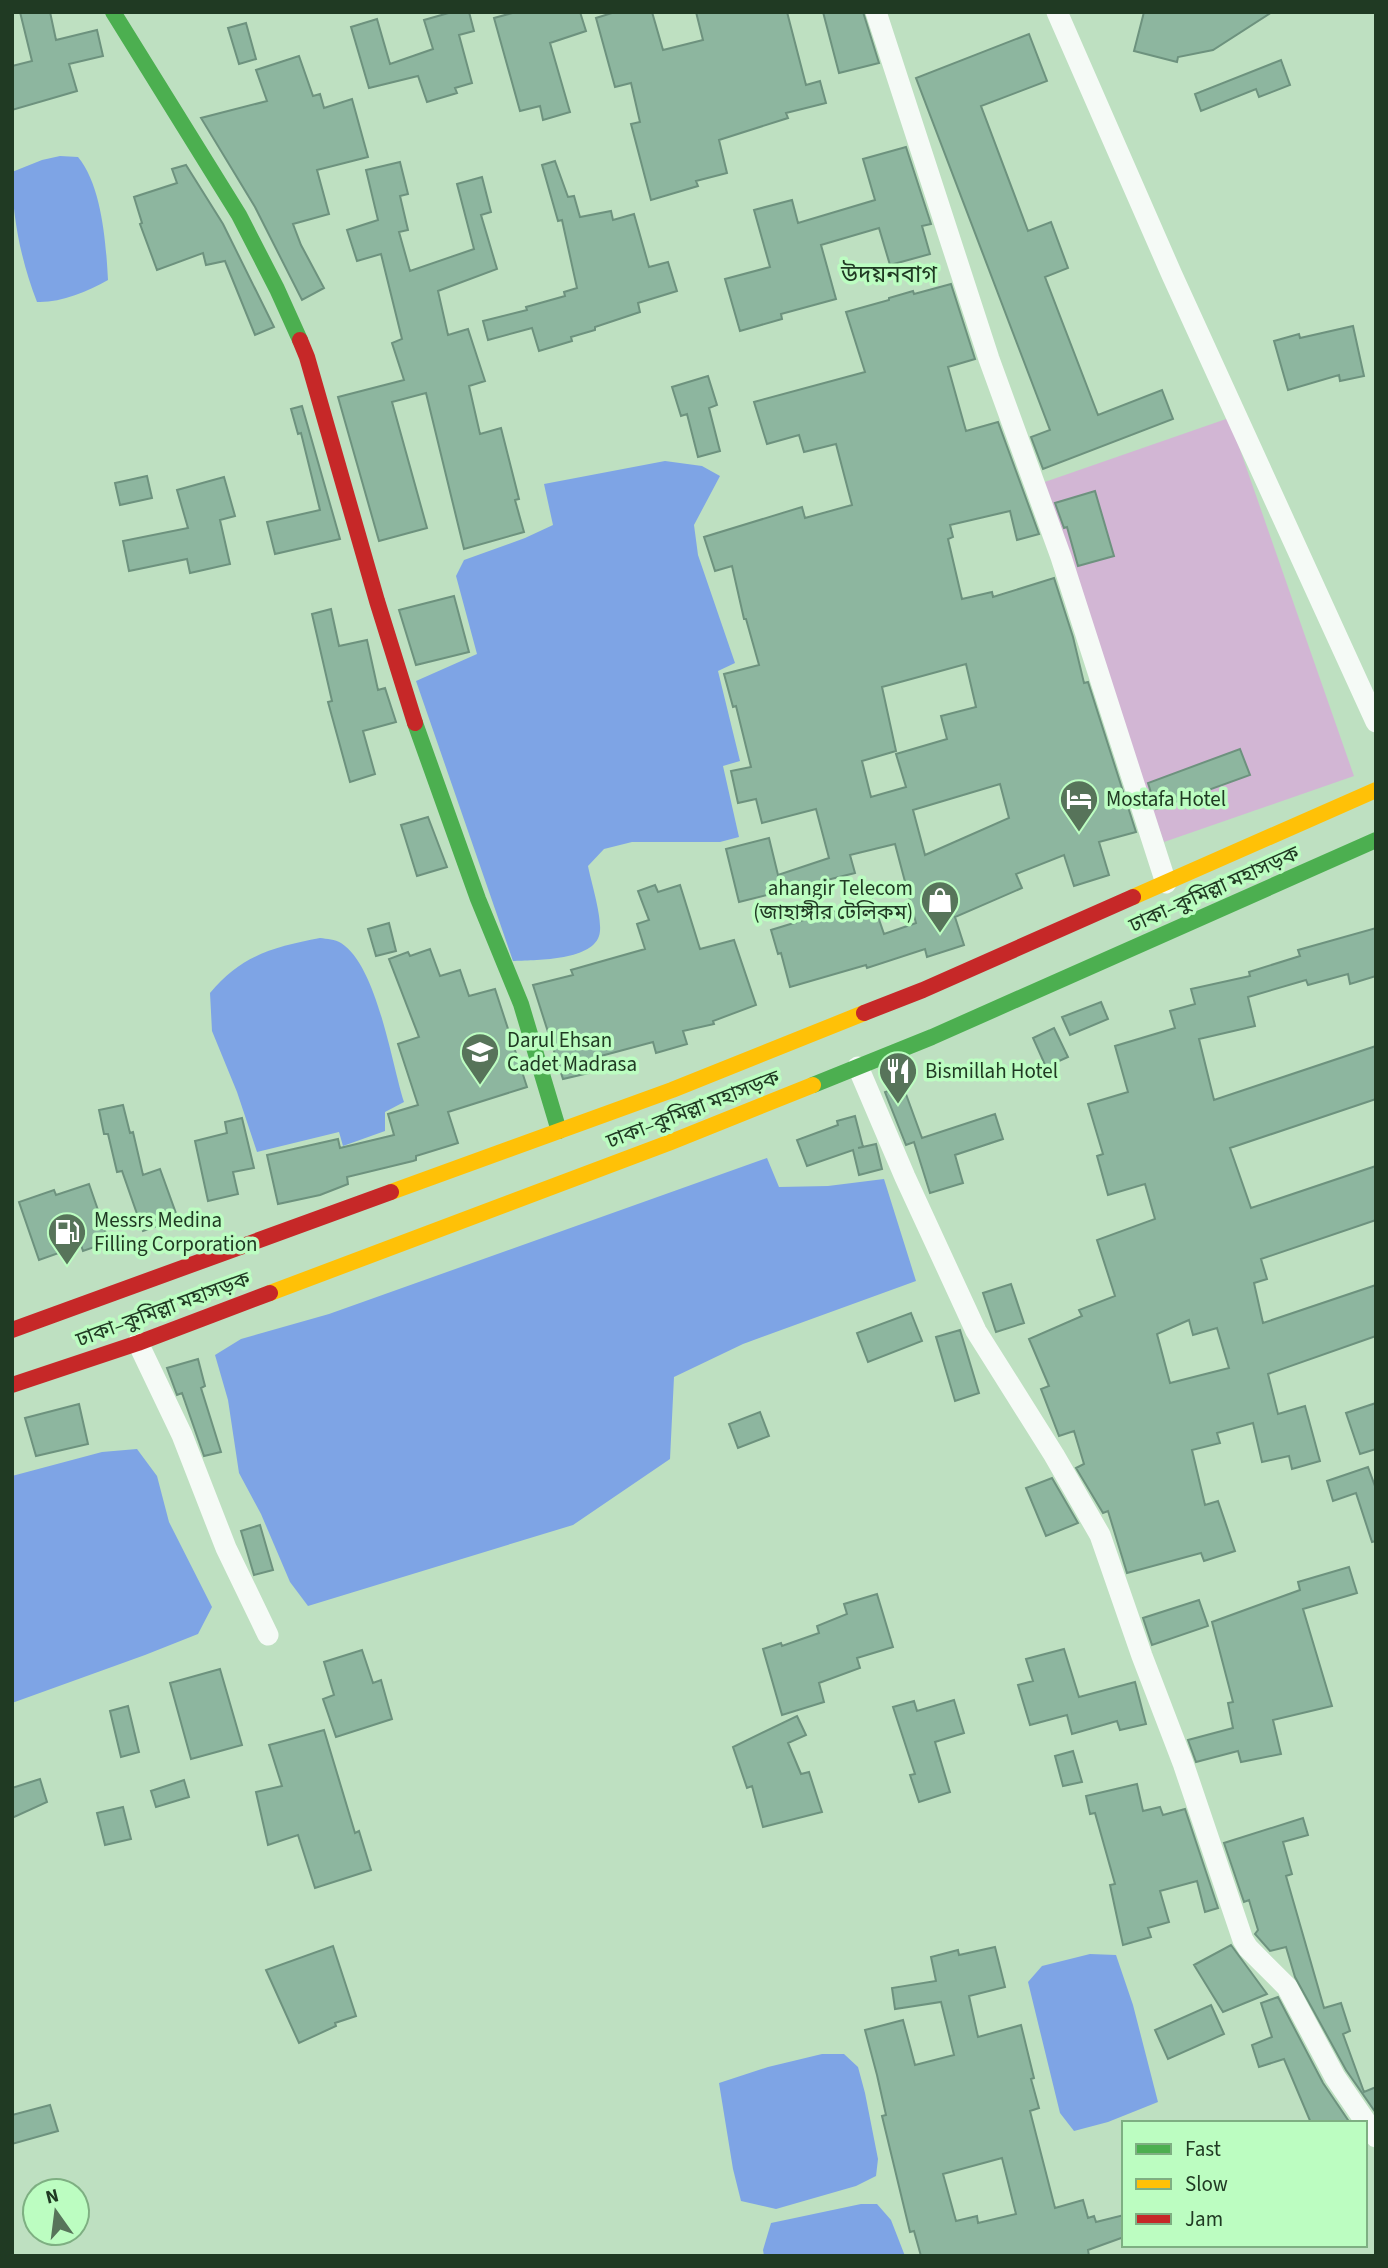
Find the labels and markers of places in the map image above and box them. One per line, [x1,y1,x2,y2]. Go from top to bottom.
hotel icon: Mostafa Hotel [1058,778,1100,833]
place label: Mostafa Hotel [1106,784,1226,814]
place label: ahangir Telecom (জাহাঙ্গীর টেলিকম) [753,873,913,927]
shop icon: ahangir Telecom (জাহাঙ্গীর টেলিকম) [919,879,961,934]
place label: Darul Ehsan Cadet Madrasa [507,1025,637,1079]
school or university icon: Darul Ehsan Cadet Madrasa [459,1031,501,1086]
restaurant icon: Bismillah Hotel [877,1050,919,1105]
place label: Bismillah Hotel [925,1056,1058,1086]
place label: Messrs Medina Filling Corporation [94,1205,258,1259]
fuel station icon: Messrs Medina Filling Corporation [46,1211,88,1266]

